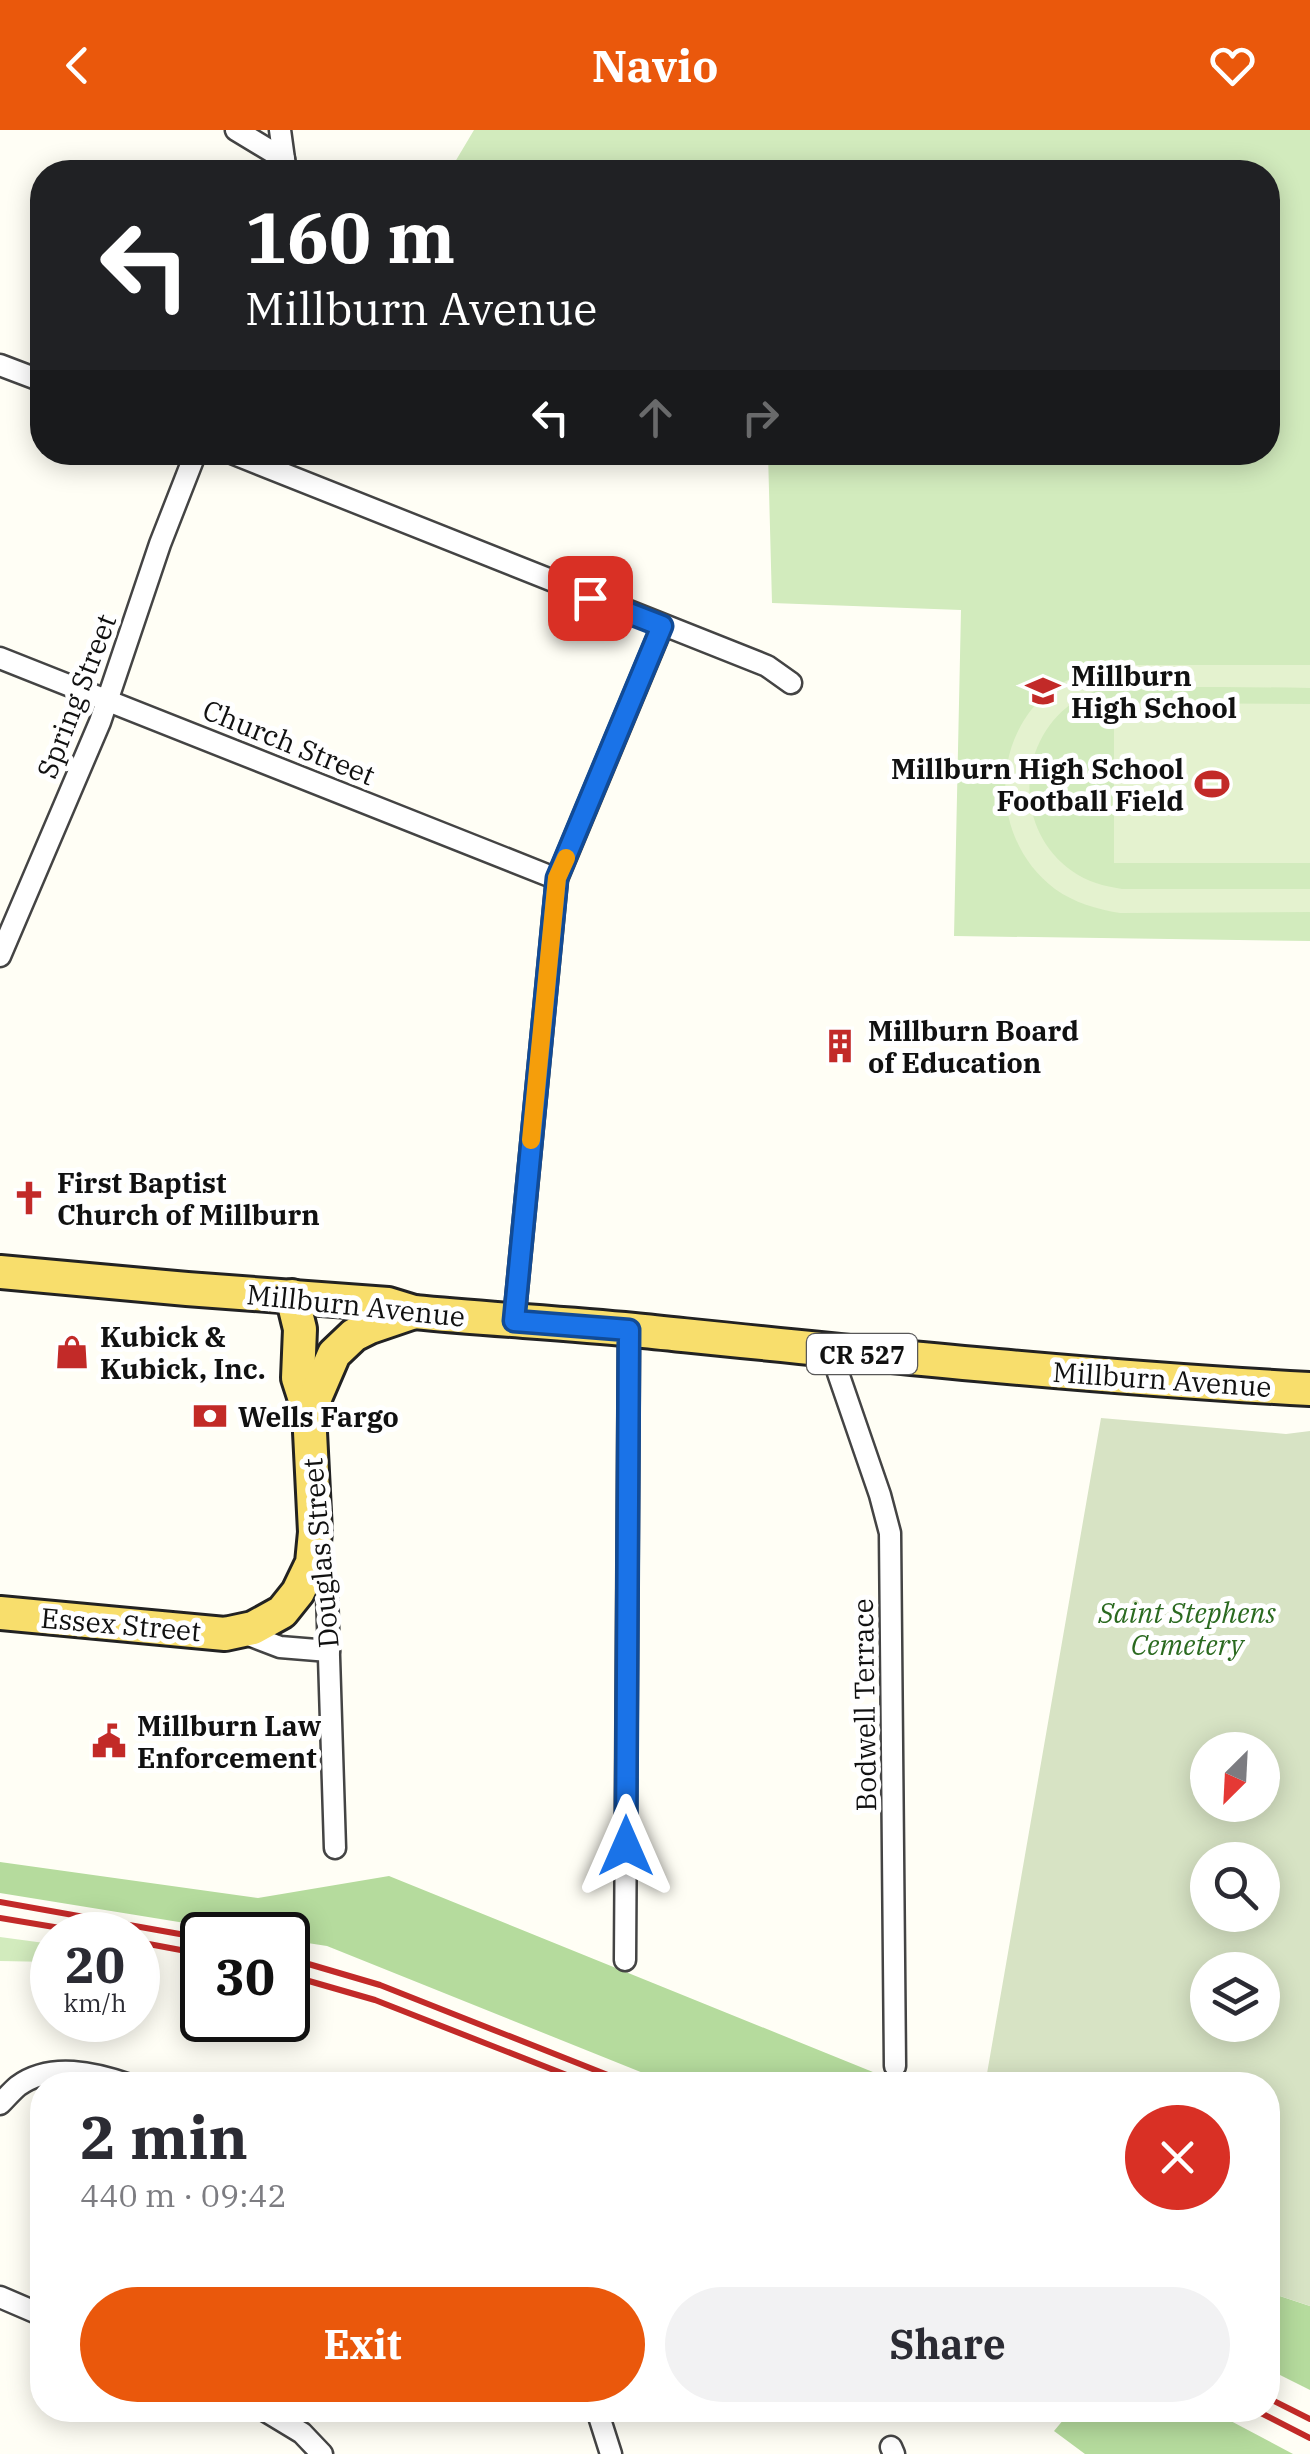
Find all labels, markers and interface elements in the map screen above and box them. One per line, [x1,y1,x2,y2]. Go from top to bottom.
text: Navio [592,36,718,94]
icon: back [50,38,105,93]
icon: heart [1205,38,1260,93]
text: 160 m [245,191,455,282]
icon: left [80,200,210,330]
text: Millburn Avenue [245,279,598,337]
icon: left [523,390,578,445]
icon: ahead [628,390,683,445]
icon: right [733,390,788,445]
pin [548,556,633,641]
icon: arrive [563,571,618,626]
street label: Spring Street [28,609,124,783]
place label: Millburn High School [1071,657,1237,726]
school or university icon: Millburn High School [1024,672,1062,710]
street label: Church Street [197,691,381,793]
place label: Millburn High School Football Field [891,750,1184,819]
sports icon: Millburn High School Football Field [1193,765,1231,803]
place label: Millburn Board of Education [868,1012,1079,1081]
building icon: Millburn Board of Education [821,1027,859,1065]
place label: First Baptist Church of Millburn [57,1164,320,1233]
church icon: First Baptist Church of Millburn [10,1179,48,1217]
street label: Millburn Avenue [245,1275,467,1335]
place label: Kubick & Kubick, Inc. [100,1318,266,1387]
shop icon: Kubick & Kubick, Inc. [53,1333,91,1371]
road number: CR 527 [807,1334,917,1374]
street label: Millburn Avenue [1051,1353,1273,1405]
bank icon: Wells Fargo [191,1397,229,1435]
place label: Wells Fargo [238,1398,399,1435]
street label: Douglas Street [293,1456,347,1650]
park label: Saint Stephens Cemetery [1097,1594,1276,1663]
street label: Bodwell Terrace [844,1598,884,1812]
street label: Essex Street [39,1599,203,1649]
place label: Millburn Law Enforcement [137,1707,322,1776]
public building icon: Millburn Law Enforcement [90,1722,128,1760]
north arrow [1190,1732,1280,1822]
map controls [1190,1732,1280,2042]
position arrow [574,1794,678,1898]
button: search [1190,1842,1280,1932]
speed limit sign: 30 [180,1912,310,2042]
text: 20 [65,1932,125,1997]
button: layers [1190,1952,1280,2042]
text: km/h [63,1986,127,2019]
text: 2 min [80,2097,248,2176]
button: close [1125,2105,1230,2210]
text: 440 m · 09:42 [80,2174,287,2216]
button: Exit [80,2287,645,2402]
button: Share [665,2287,1230,2402]

